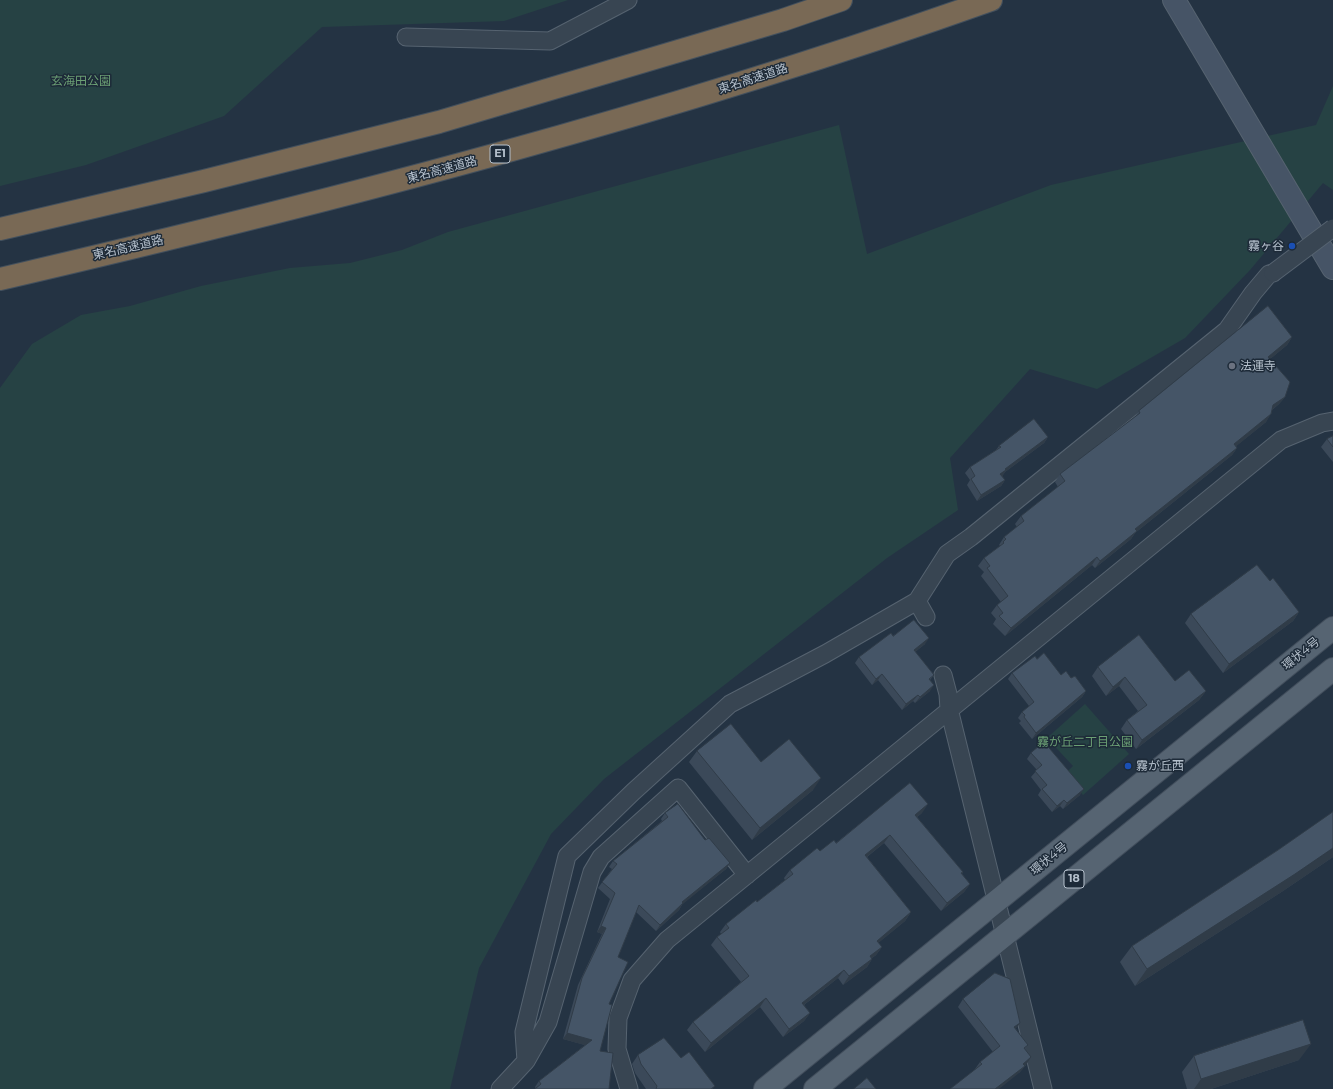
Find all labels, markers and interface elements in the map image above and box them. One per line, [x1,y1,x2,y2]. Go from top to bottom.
street label: 東名高速道路 [717,61,789,97]
park label: 玄海田公園 [51,74,111,88]
road number: E1 [490,145,510,163]
street label: 東名高速道路 [405,154,479,186]
street label: 東名高速道路 [91,233,165,263]
place label: 霧ヶ谷 [1248,239,1284,253]
marker: 霧ヶ谷 [1287,241,1297,251]
place label: 法運寺 [1240,359,1276,373]
marker: 法運寺 [1227,361,1237,371]
street label: 環状4号 [1279,635,1323,673]
park label: 霧が丘二丁目公園 [1037,735,1133,749]
place label: 霧が丘西 [1136,759,1184,773]
marker: 霧が丘西 [1123,761,1133,771]
street label: 環状4号 [1027,840,1071,878]
road number: 18 [1064,870,1084,888]

